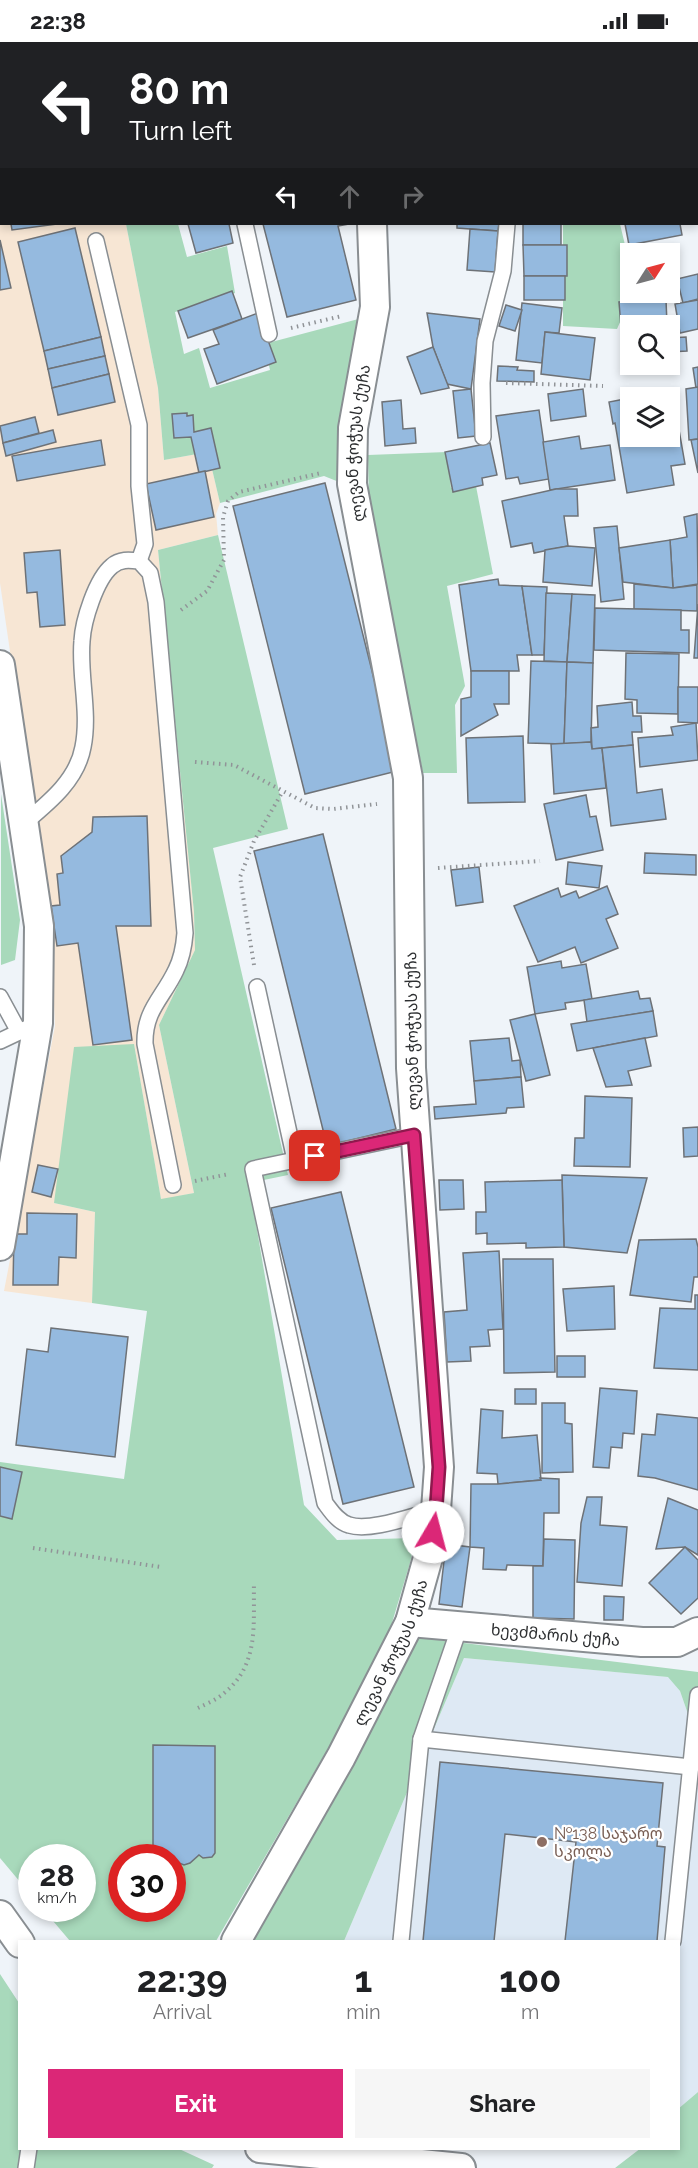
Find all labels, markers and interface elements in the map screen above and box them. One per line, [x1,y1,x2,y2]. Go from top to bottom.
text: 22:38 [30,8,86,34]
text: 80 m [129,65,229,114]
icon: left [30,66,108,144]
text: Turn left [129,115,232,146]
icon: left [270,180,303,213]
icon: ahead [333,180,366,213]
icon: right [396,180,429,213]
north arrow [620,243,680,303]
map controls [620,243,680,447]
button: search [620,315,680,375]
street label: ლევან ჭოჭუას ქუჩა [342,363,374,524]
button: layers [620,387,680,447]
street label: ლევან ჭოჭუას ქუჩა [401,951,424,1111]
pin [289,1130,340,1181]
icon: arrive [298,1139,331,1172]
position arrow [401,1500,465,1564]
street label: ლევან ჭოჭუას ქუჩა [349,1577,431,1729]
street label: ხევძმარის ქუჩა [490,1620,621,1650]
place label: №138 საჯარო სკოლა [554,1824,663,1862]
marker: №138 საჯარო სკოლა [535,1835,549,1849]
speed limit sign: 30 [108,1844,186,1922]
text: 28 [39,1858,75,1893]
text: km/h [37,1889,77,1907]
text: 22:39 [137,1958,227,2000]
text: 1 [354,1958,372,2000]
text: 100 [499,1958,561,2000]
text: Arrival [153,2000,211,2024]
text: min [346,2000,381,2024]
text: m [521,2000,539,2024]
button: Exit [48,2069,343,2138]
button: Share [355,2069,650,2138]

